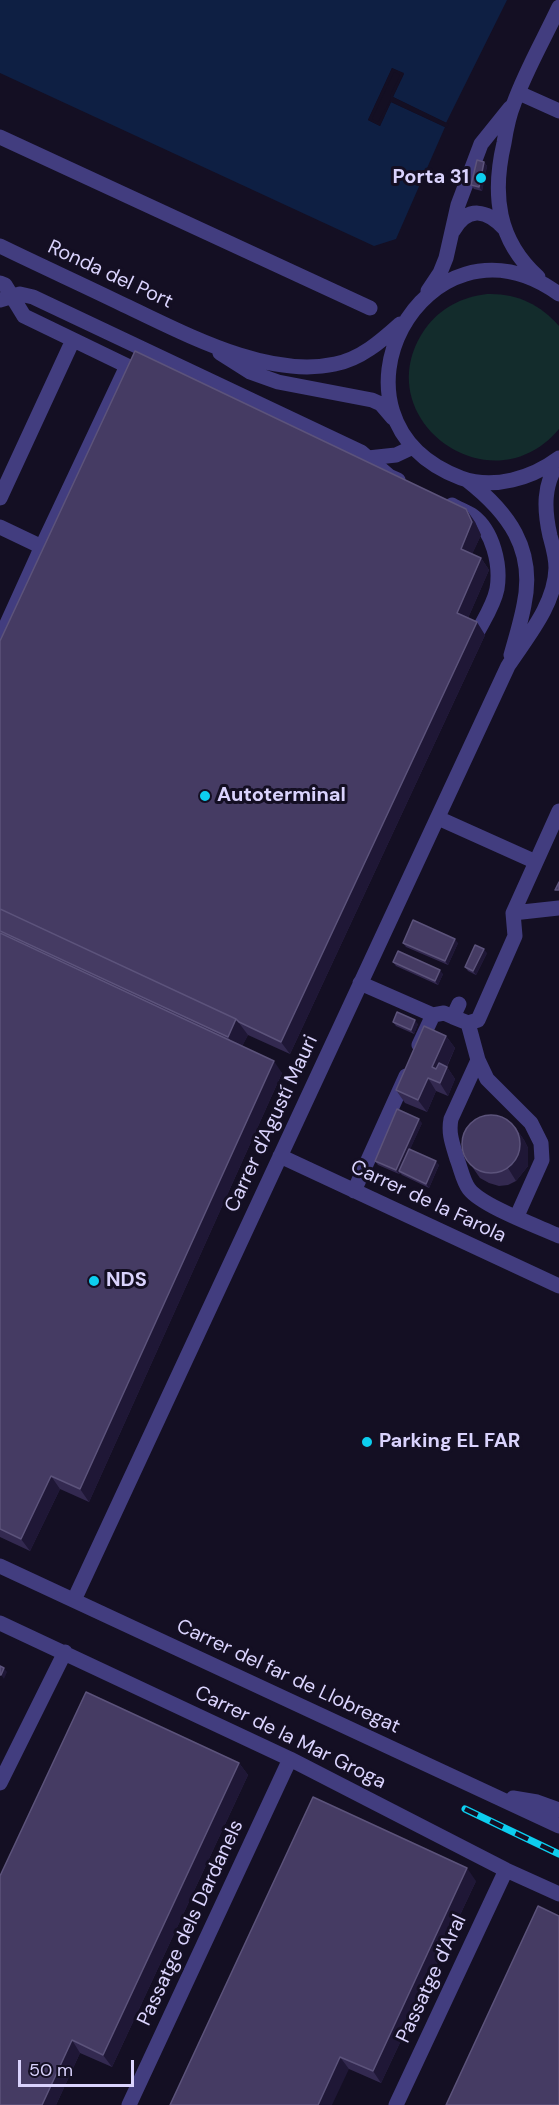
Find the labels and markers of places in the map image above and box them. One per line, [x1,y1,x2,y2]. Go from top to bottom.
place label: Porta 31 [393,166,469,190]
marker: Porta 31 [474,171,488,185]
place label: Autoterminal [217,784,346,808]
marker: Autoterminal [198,789,212,803]
place label: NDS [106,1269,147,1293]
marker: NDS [87,1274,101,1288]
place label: Parking EL FAR [379,1430,520,1454]
marker: Parking EL FAR [360,1435,374,1449]

